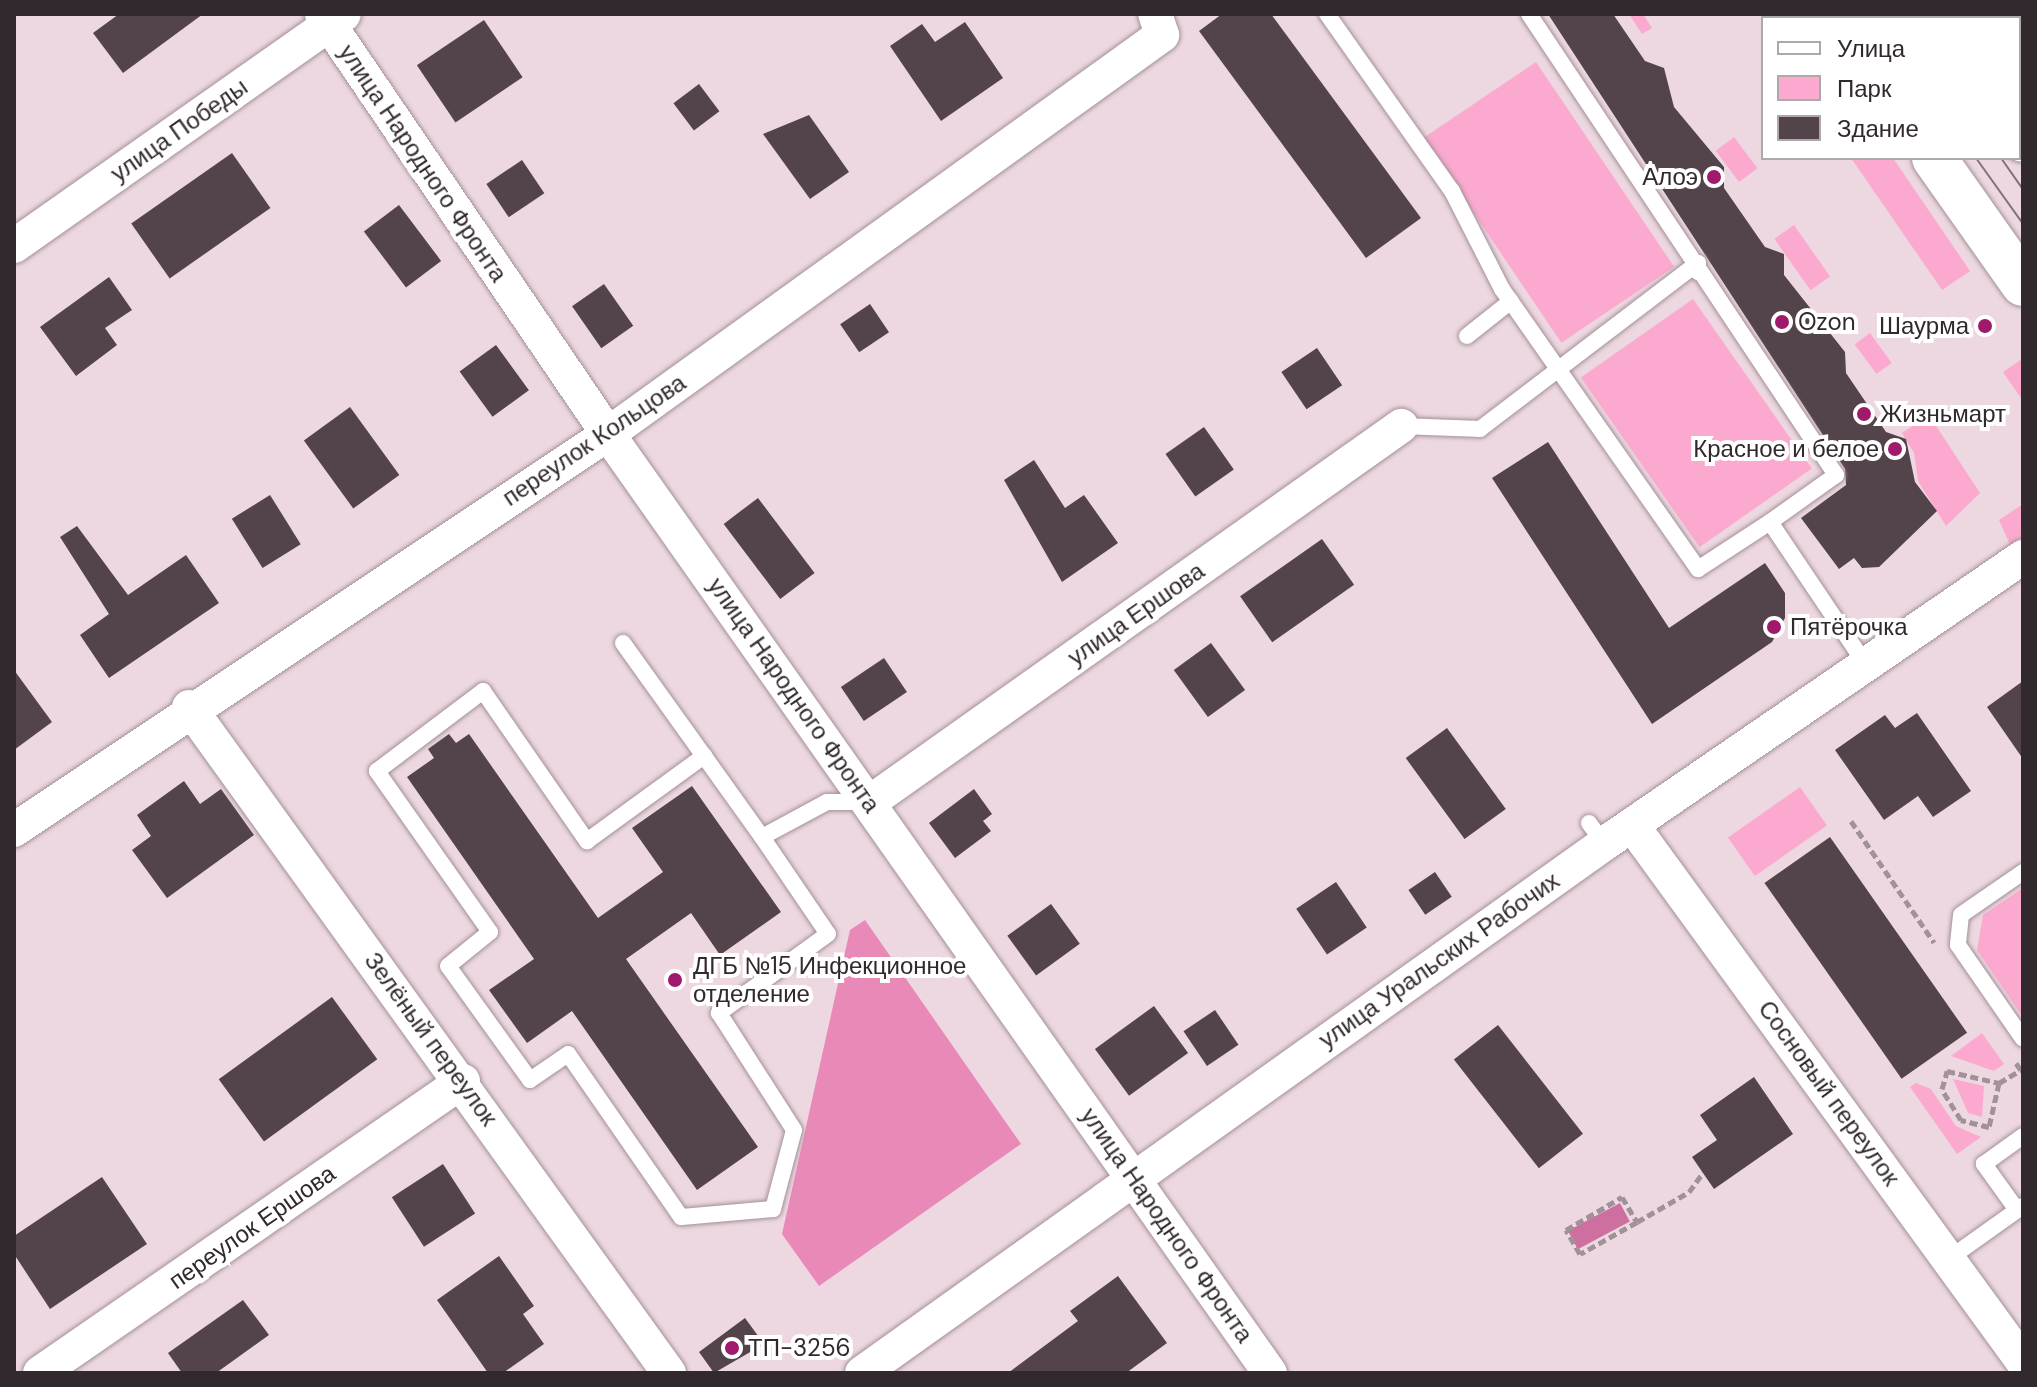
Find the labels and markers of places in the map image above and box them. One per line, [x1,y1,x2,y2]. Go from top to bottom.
place label: Алоэ [1642,163,1698,191]
marker: Алоэ [1705,168,1723,186]
place label: Ozon [1798,308,1856,336]
place label: Шаурма [1879,312,1969,340]
marker: Ozon [1773,313,1791,331]
marker: Шаурма [1976,317,1994,335]
place label: Жизньмарт [1880,400,2006,428]
marker: Жизньмарт [1855,405,1873,423]
place label: Красное и белое [1693,435,1879,463]
marker: Красное и белое [1886,440,1904,458]
place label: Пятёрочка [1790,613,1908,641]
marker: Пятёрочка [1765,618,1783,636]
place label: ДГБ №15 Инфекционное отделение [693,952,966,1008]
marker: ДГБ №15 Инфекционное отделение [664,969,686,991]
place label: ТП-3256 [748,1334,851,1362]
marker: ТП-3256 [723,1339,741,1357]

